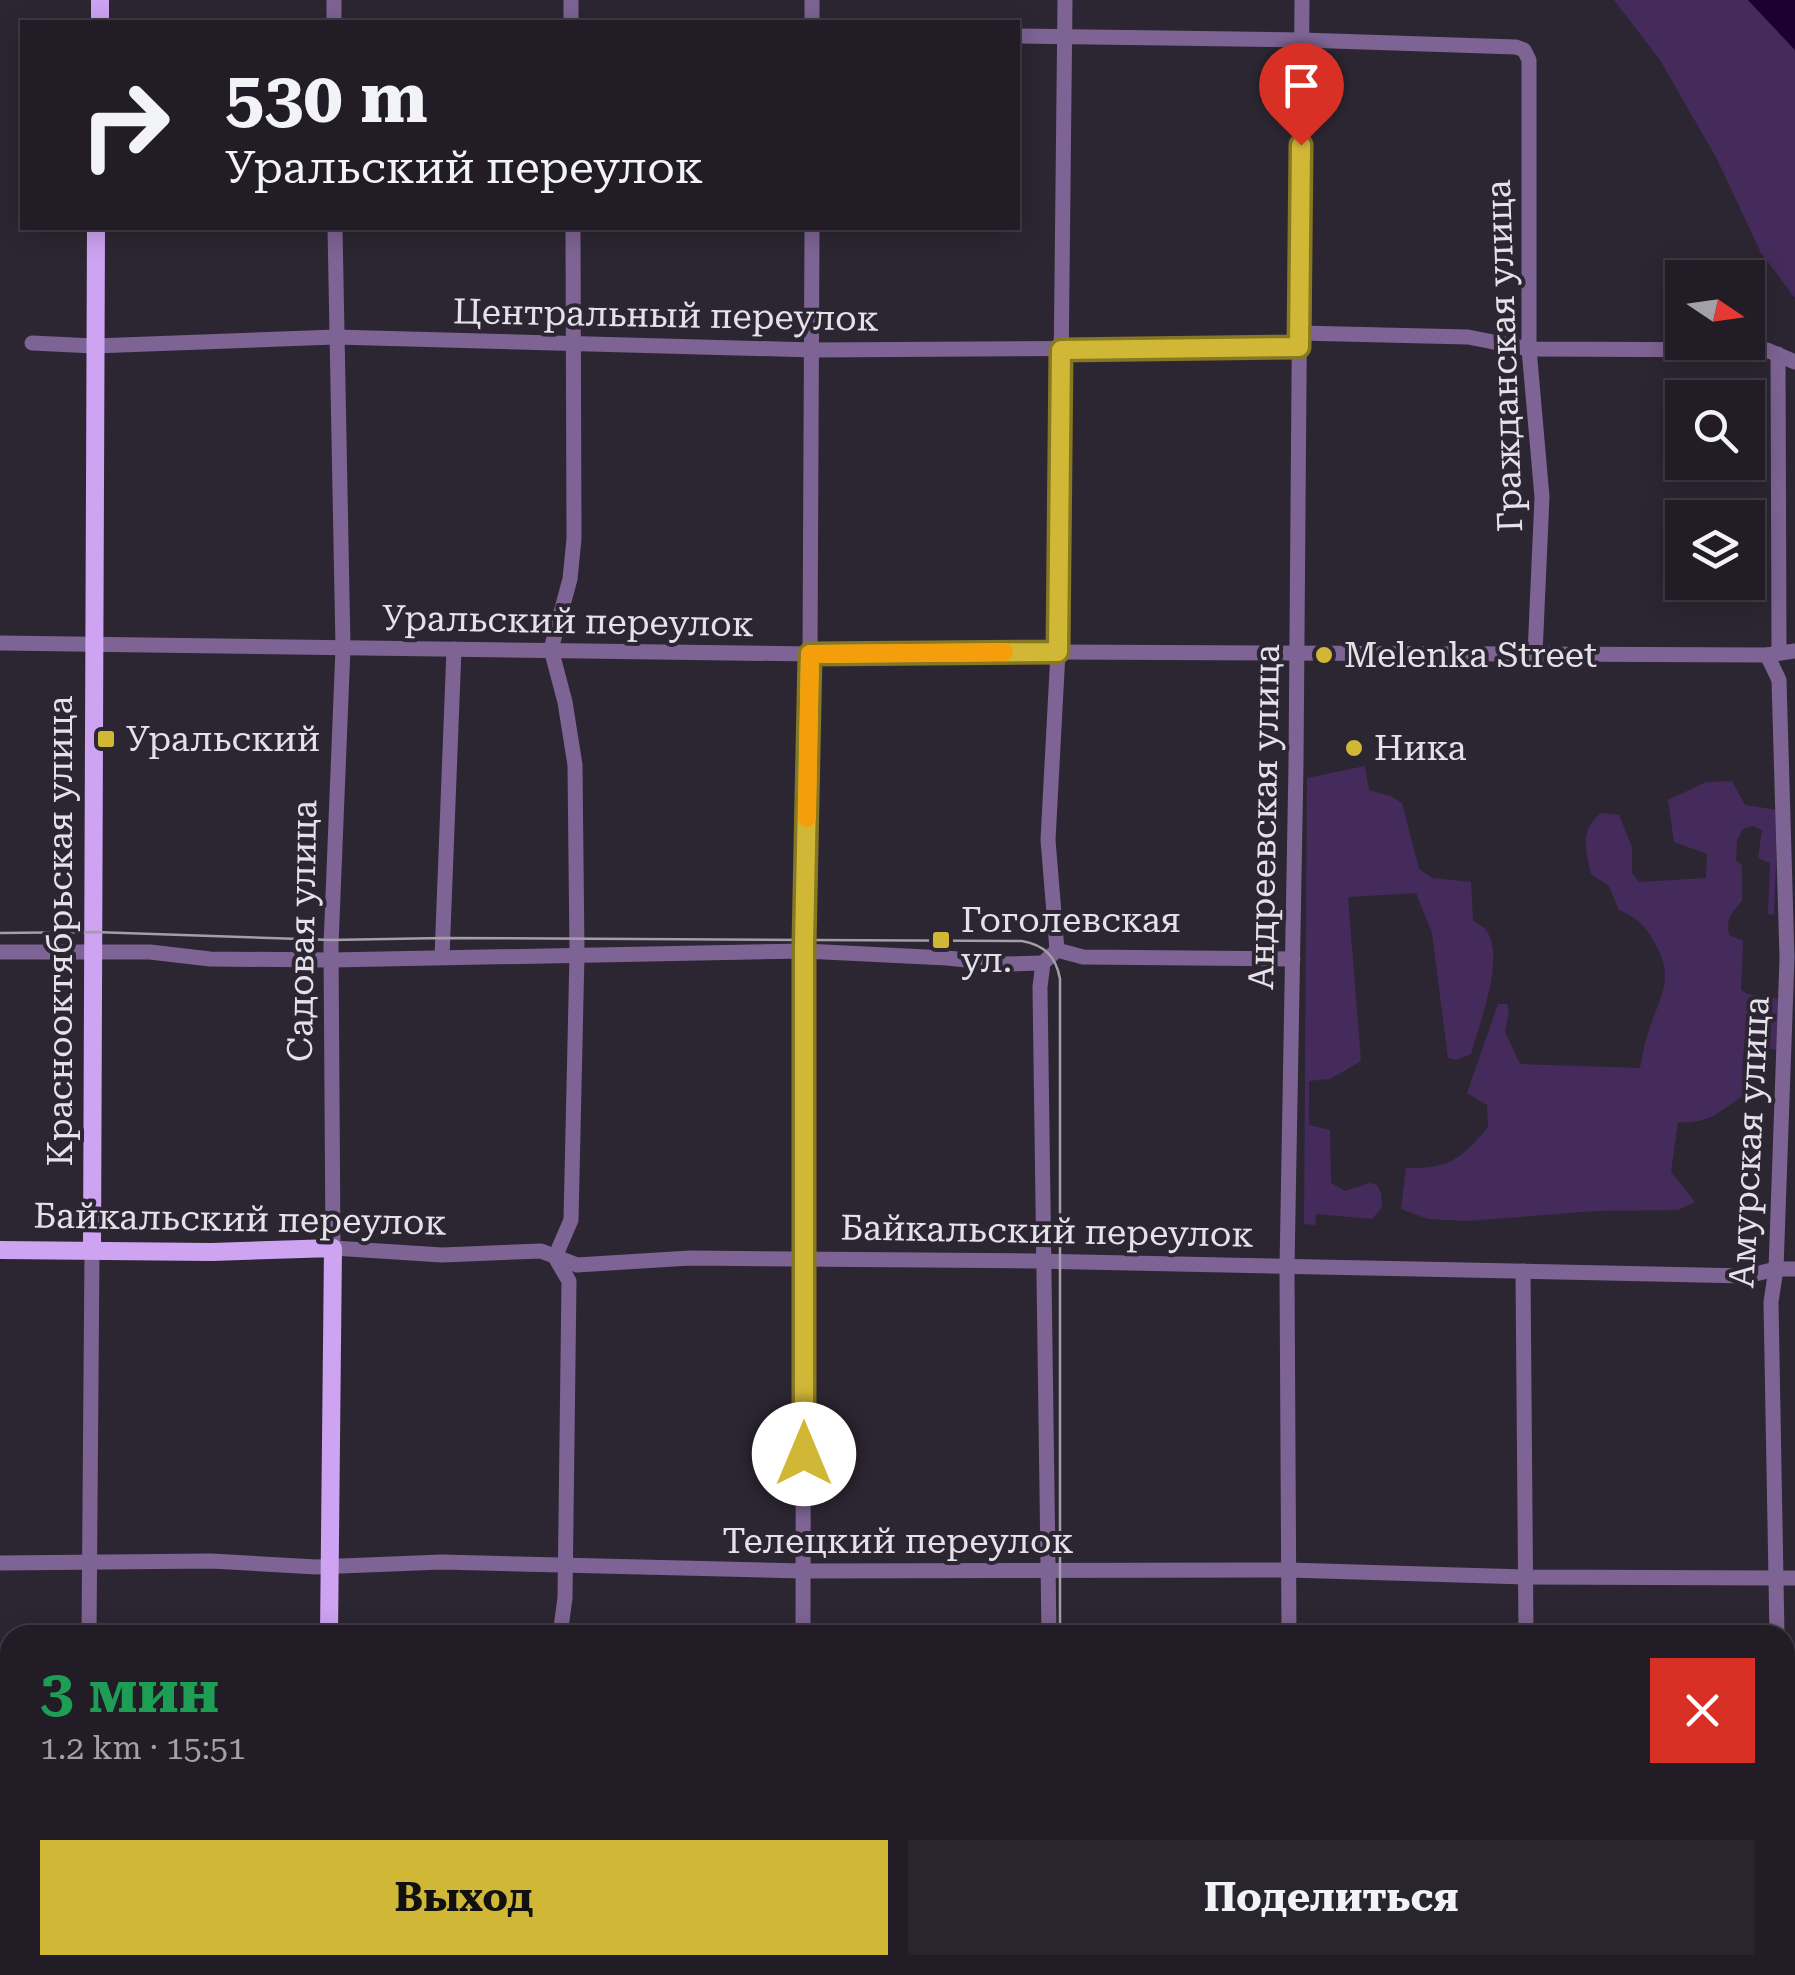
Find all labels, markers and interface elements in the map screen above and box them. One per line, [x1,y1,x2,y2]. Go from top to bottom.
pin [1259,43,1344,146]
text: 530 m [225,57,428,139]
icon: arrive [1274,58,1329,113]
icon: right [60,60,190,190]
text: Уральский переулок [225,141,703,194]
street label: Гражданская улица [1478,179,1531,533]
north arrow [1665,260,1765,360]
map controls [1665,260,1765,600]
street label: Центральный переулок [453,291,879,340]
button: search [1665,380,1765,480]
button: layers [1665,500,1765,600]
street label: Уральский переулок [382,598,754,645]
place label: Melenka Street [1344,635,1597,676]
street label: Андреевская улица [1241,644,1288,990]
marker: Melenka Street [1313,644,1335,666]
street label: Краснооктябрьская улица [40,696,81,1166]
place label: Уральский [126,719,320,760]
marker: Уральский [95,728,117,750]
place label: Ника [1374,728,1467,769]
marker: Ника [1343,737,1365,759]
street label: Садовая улица [280,800,325,1062]
place label: Гоголевская ул. [961,900,1181,981]
marker: Гоголевская ул. [930,929,952,951]
street label: Амурская улица [1721,995,1778,1289]
street label: Байкальский переулок [33,1195,447,1244]
street label: Байкальский переулок [840,1207,1254,1256]
position arrow [752,1402,856,1506]
street label: Телецкий переулок [722,1521,1074,1562]
text: 3 мин [40,1656,219,1727]
button: close [1650,1658,1755,1763]
text: 1.2 km · 15:51 [40,1729,246,1767]
button: Выход [40,1840,888,1955]
button: Поделиться [908,1840,1755,1955]

